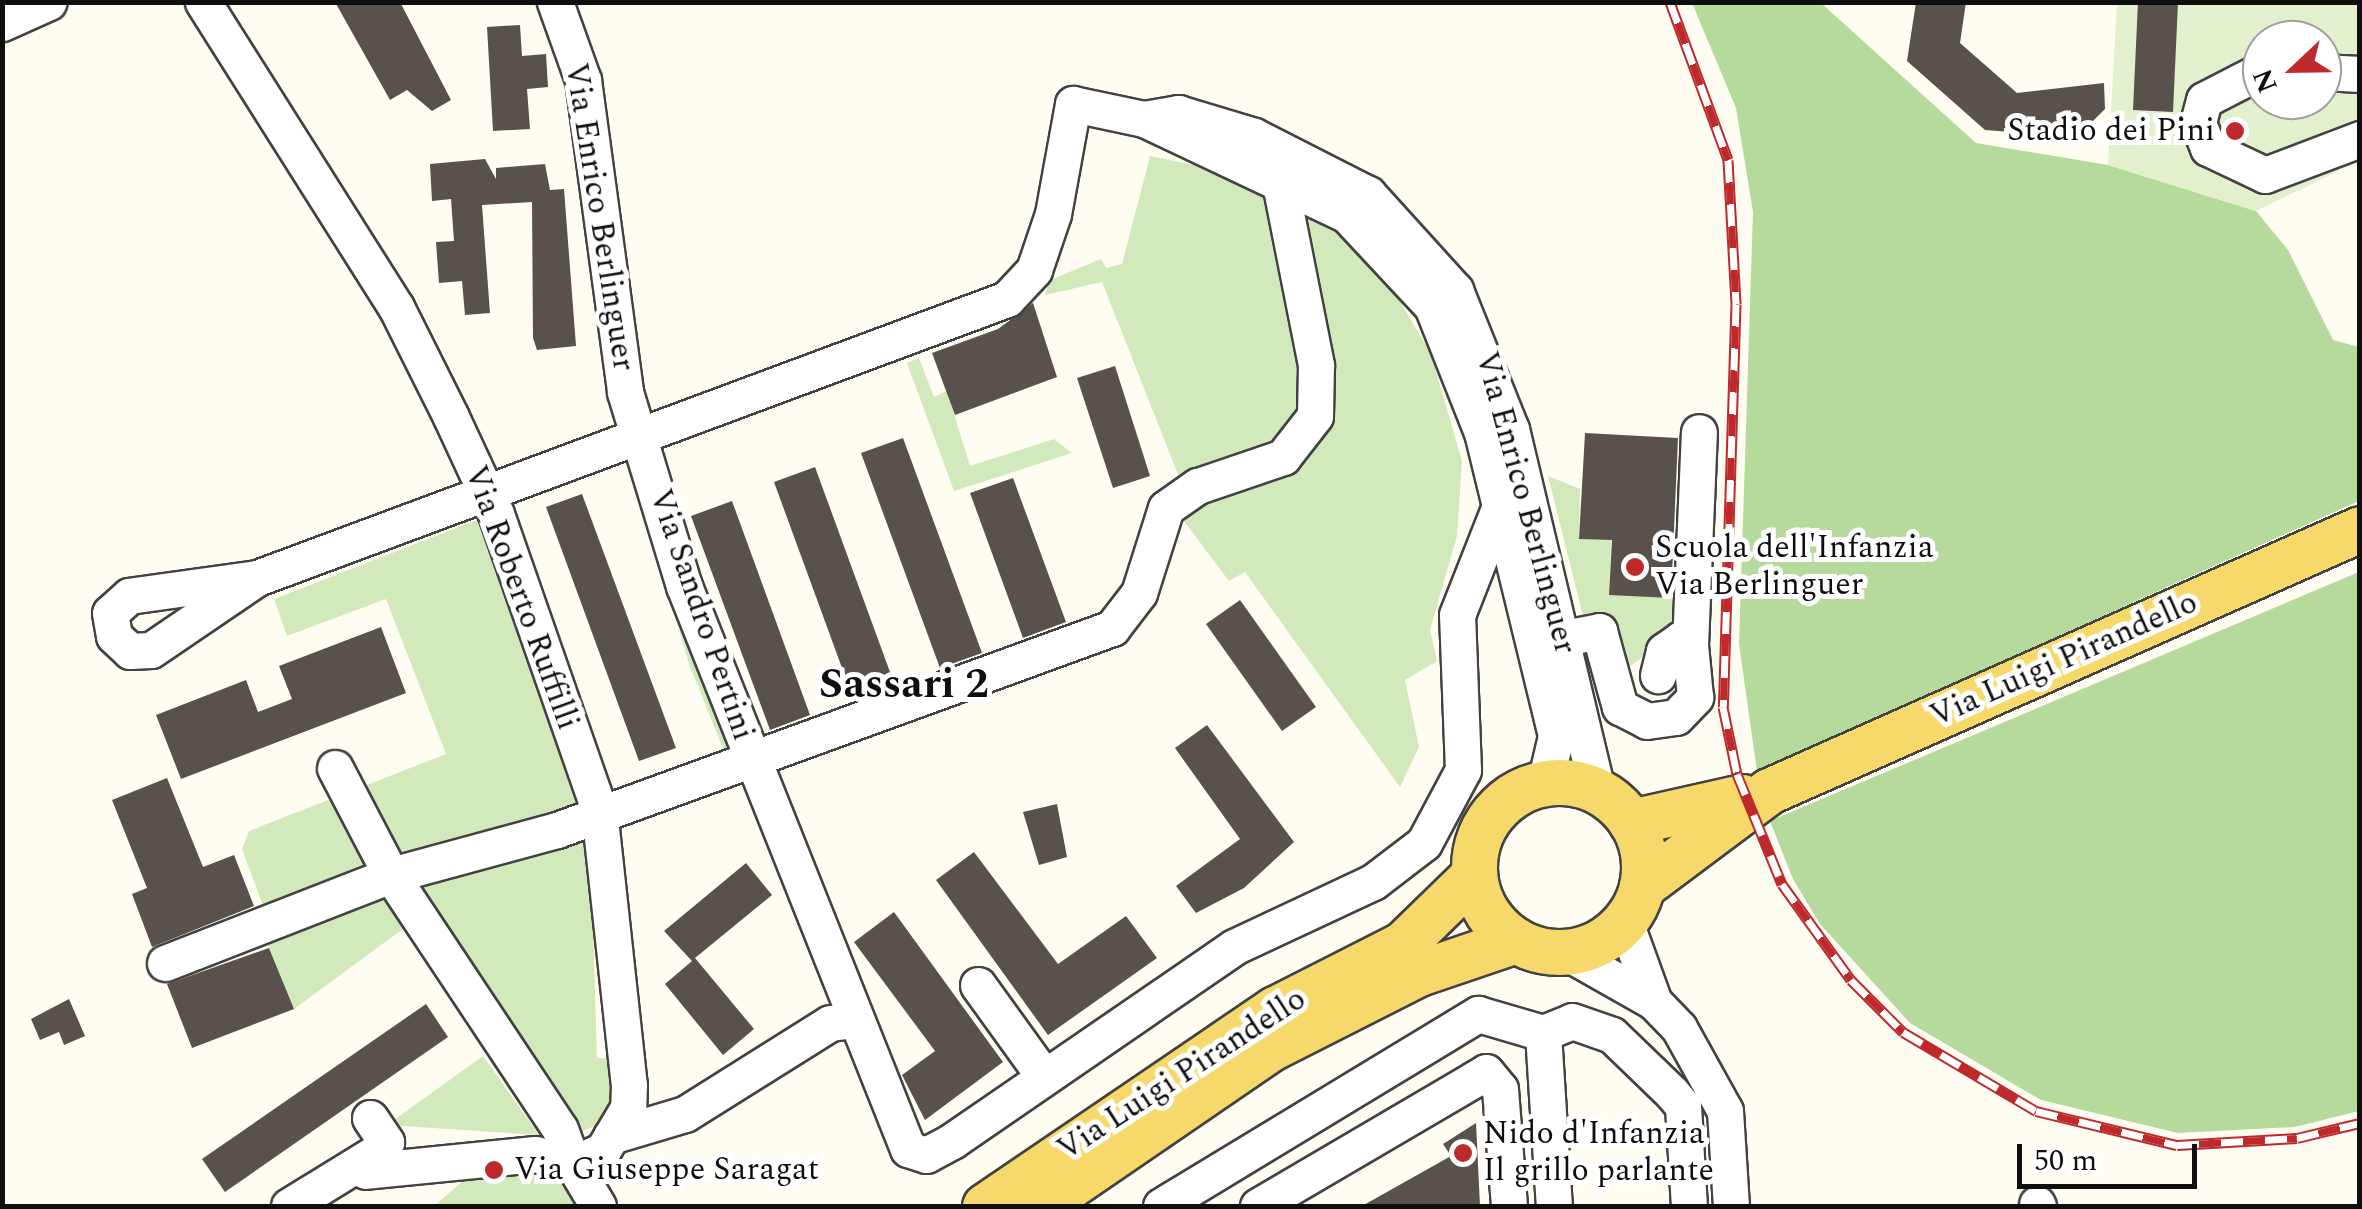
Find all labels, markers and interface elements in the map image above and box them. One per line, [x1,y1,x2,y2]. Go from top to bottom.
north arrow [2242,20,2342,120]
street label: Via Enrico Berlinguer [556,60,642,374]
text: N [2241,62,2290,99]
place label: Stadio dei Pini [2007,112,2215,150]
marker: Stadio dei Pini [2224,120,2246,142]
street label: Via Enrico Berlinguer [1466,348,1584,658]
street label: Via Roberto Ruffilli [455,461,587,735]
street label: Via Sandro Pertini [640,484,762,746]
place label: Scuola dell'Infanzia Via Berlinguer [1655,530,1934,605]
marker: Scuola dell'Infanzia Via Berlinguer [1624,556,1646,578]
street label: Via Luigi Pirandello [1925,584,2203,736]
district label: Sassari 2 [819,660,989,710]
street label: Via Luigi Pirandello [1051,980,1313,1170]
place label: Nido d'Infanzia Il grillo parlante [1483,1116,1714,1191]
scale bar [2022,1124,2202,1186]
text: 50 m [2034,1138,2097,1184]
marker: Nido d'Infanzia Il grillo parlante [1452,1142,1474,1164]
place label: Via Giuseppe Saragat [514,1151,819,1189]
marker: Via Giuseppe Saragat [483,1159,505,1181]

